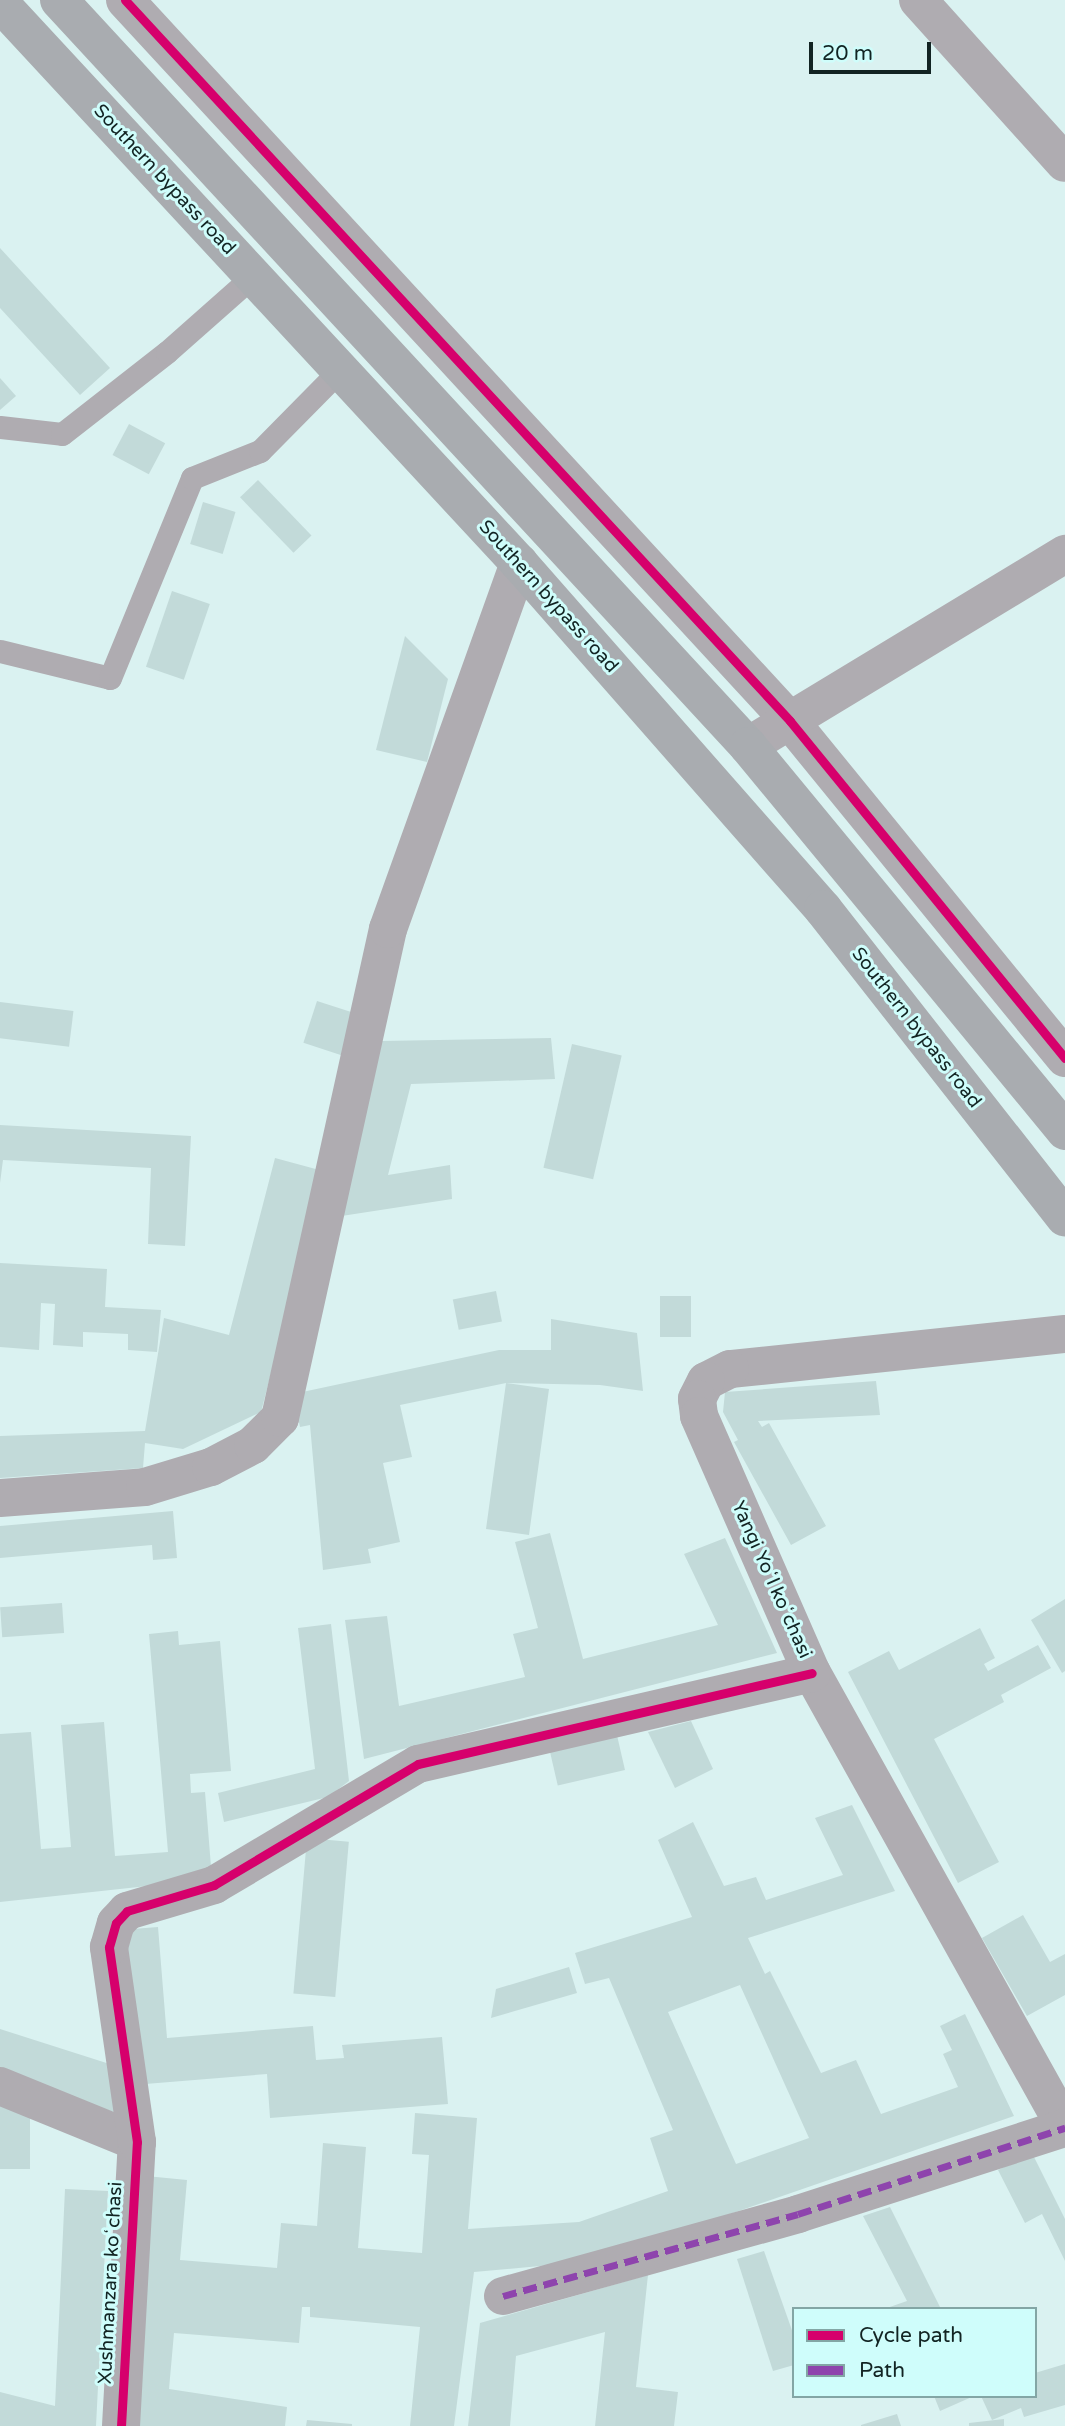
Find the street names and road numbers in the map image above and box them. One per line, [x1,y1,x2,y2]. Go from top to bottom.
street label: Southern bypass road [88,100,240,260]
street label: Southern bypass road [474,516,622,678]
street label: Southern bypass road [846,943,986,1113]
street label: Yangi Yoʻl koʻchasi [726,1498,816,1662]
street label: Xushmanzara koʻchasi [94,2181,128,2385]

